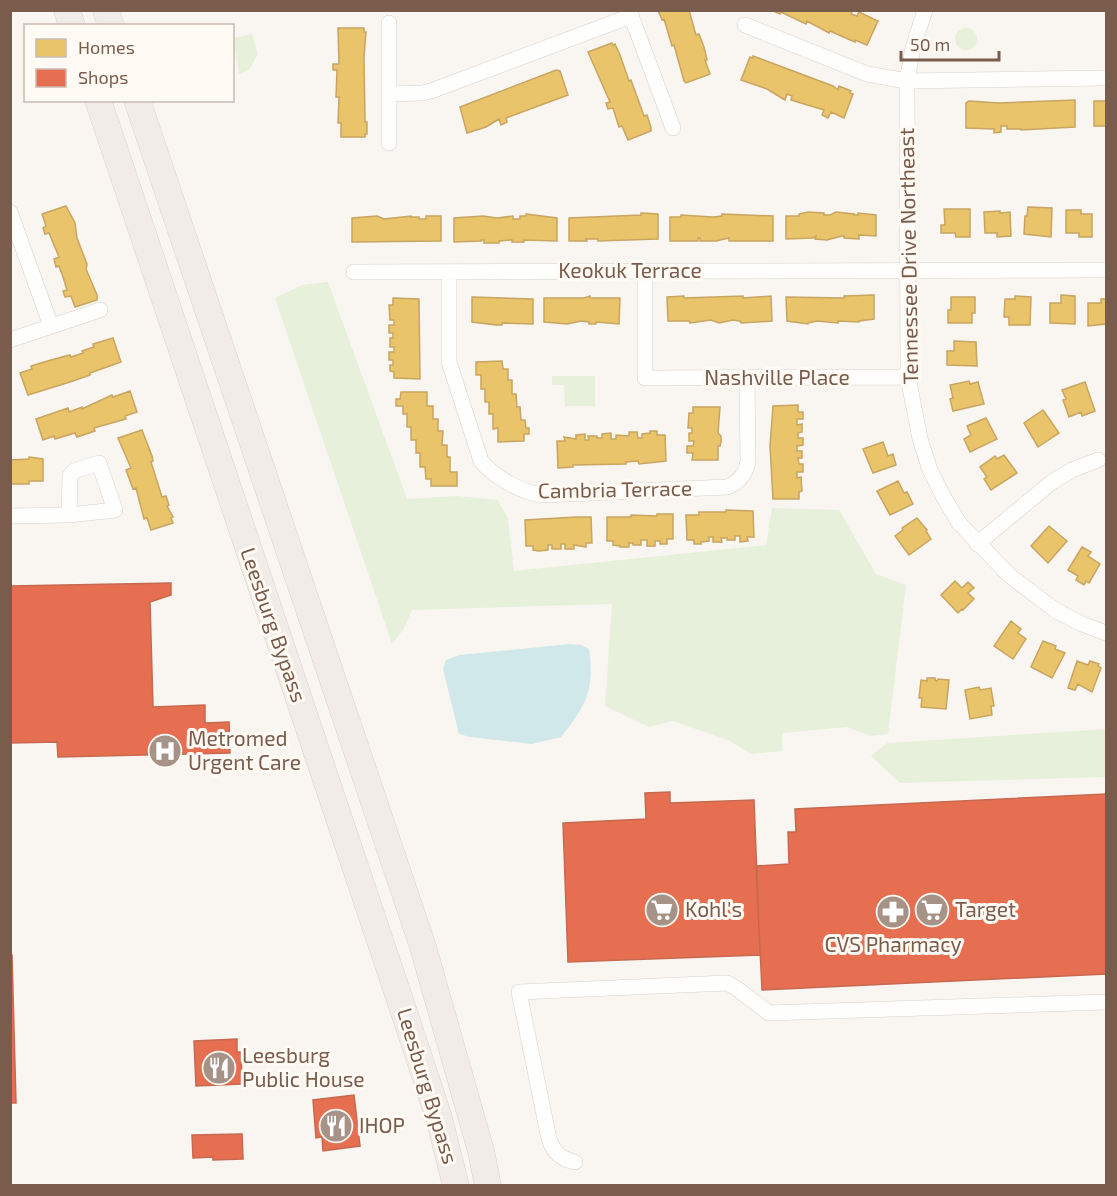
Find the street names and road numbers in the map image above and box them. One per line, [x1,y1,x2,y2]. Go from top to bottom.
street label: Tennessee Drive Northeast [893,127,922,385]
street label: Keokuk Terrace [558,257,702,282]
street label: Nashville Place [704,364,850,389]
street label: Cambria Terrace [538,475,692,502]
street label: Leesburg Bypass [236,544,313,705]
street label: Leesburg Bypass [393,1005,464,1167]

